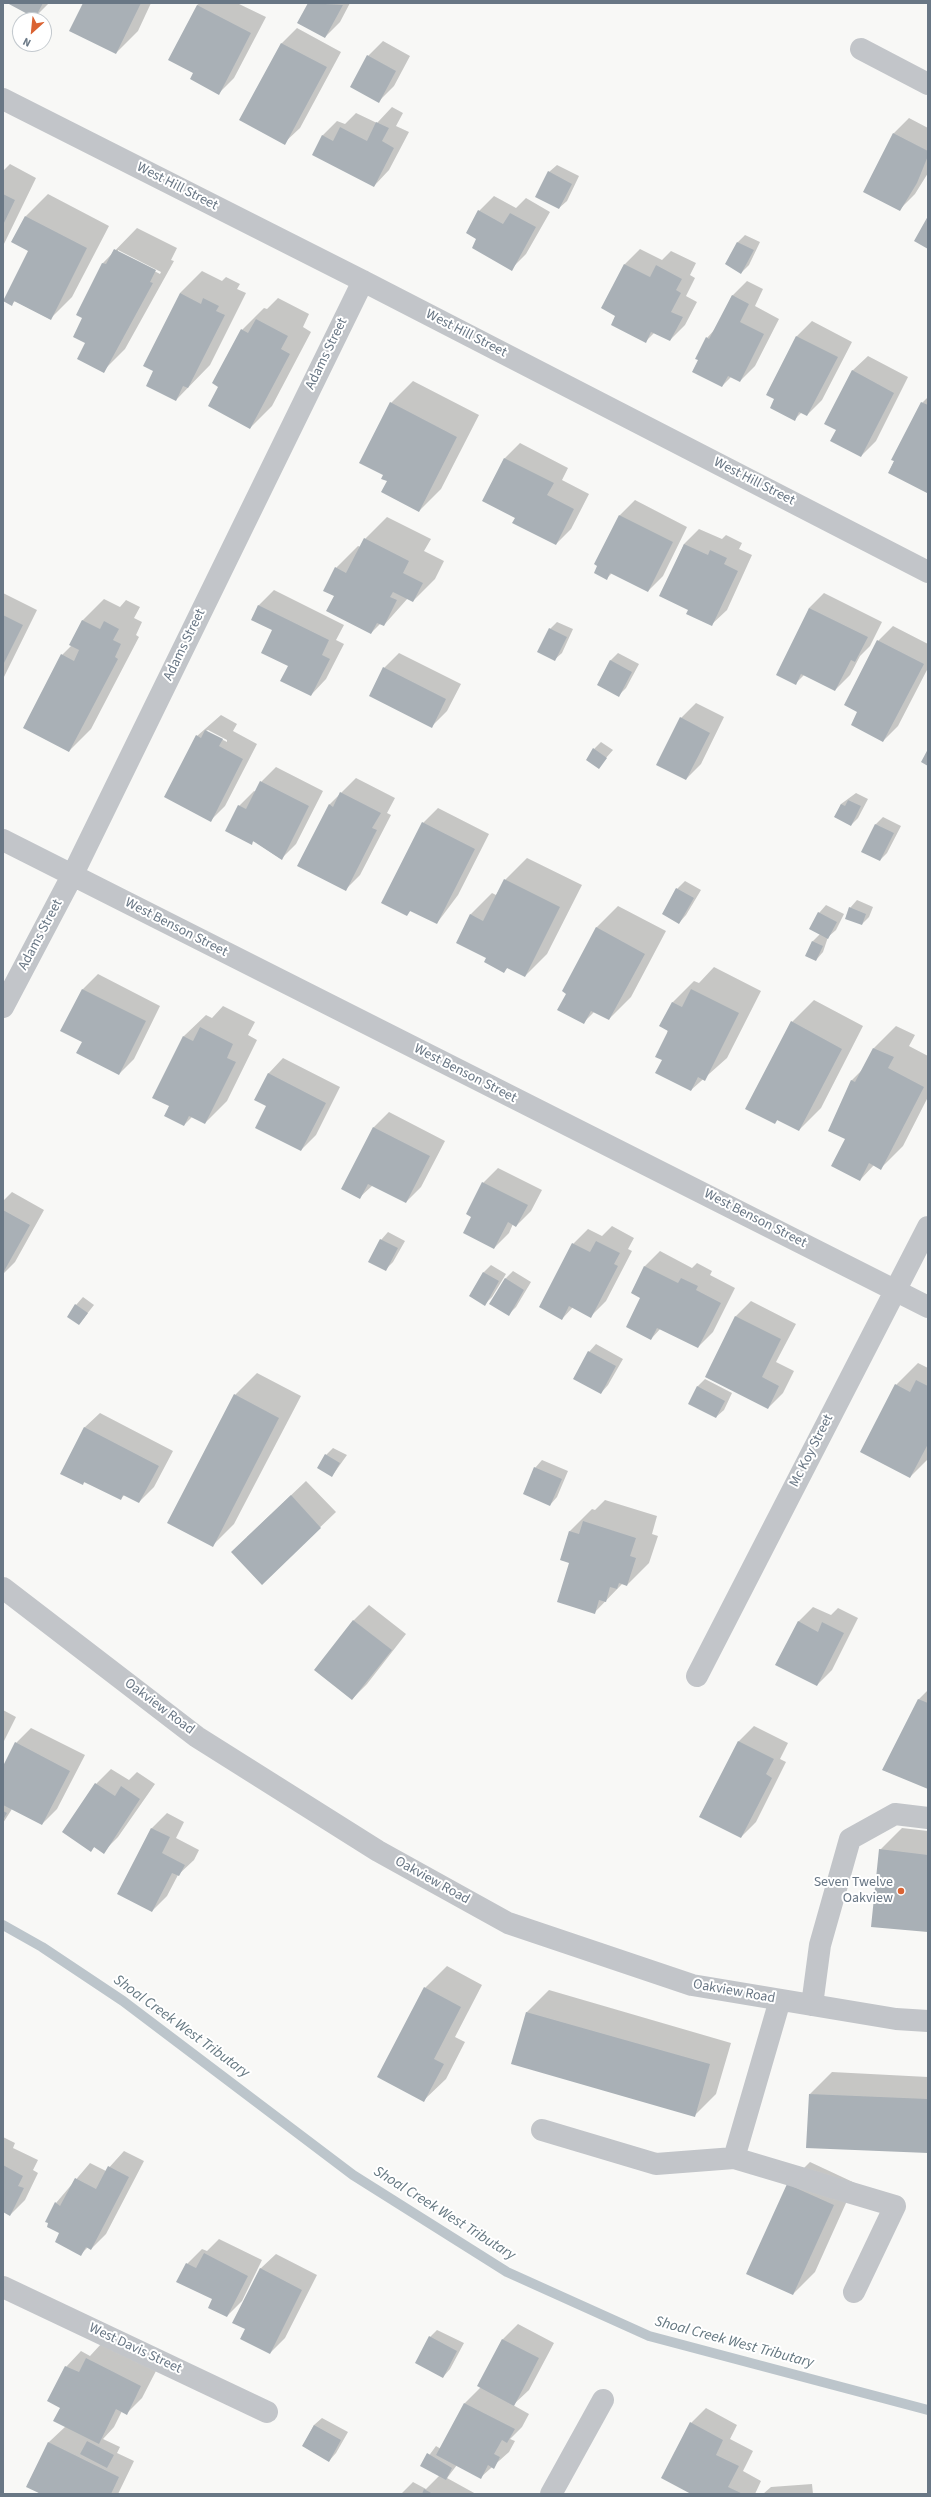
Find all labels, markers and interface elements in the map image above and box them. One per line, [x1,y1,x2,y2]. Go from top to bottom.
north arrow [12,12,52,52]
text: N [20,34,33,51]
street label: West Hill Street [134,159,220,215]
street label: West Hill Street [423,306,509,362]
street label: Adams Street [302,315,352,393]
street label: West Hill Street [711,454,797,510]
street label: Adams Street [160,606,210,684]
street label: West Benson Street [122,895,230,961]
street label: Adams Street [15,897,67,973]
street label: West Benson Street [411,1041,519,1107]
street label: West Benson Street [701,1186,809,1252]
street label: Mc Koy Street [787,1412,837,1490]
street label: Oakview Road [121,1675,197,1739]
street label: Oakview Road [392,1853,472,1909]
place label: Seven Twelve Oakview [814,1875,893,1908]
marker: Seven Twelve Oakview [896,1886,906,1896]
water label: Shoal Creek West Tributary [110,1972,252,2082]
street label: Oakview Road [692,1977,776,2007]
water label: Shoal Creek West Tributary [370,2163,518,2265]
water label: Shoal Creek West Tributary [653,2313,815,2373]
street label: West Davis Street [86,2320,184,2378]

